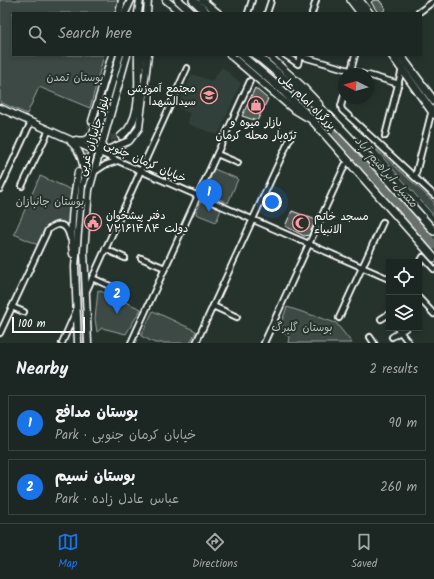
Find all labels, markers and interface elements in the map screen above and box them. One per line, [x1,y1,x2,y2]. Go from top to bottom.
search box [12,12,422,56]
text: Search here [58,22,132,46]
icon: search [26,23,48,45]
north arrow [338,68,374,104]
park label: بوستان تمدن [46,69,104,87]
street label: بزرگراه امام علی [274,69,340,135]
place label: مجتمع آموزشی سیدالشهدا [127,80,196,111]
school or university icon: مجتمع آموزشی سیدالشهدا [199,85,219,105]
street label: بلوار جانبازان غربی [73,94,115,178]
shop icon: بازار میوه و تره‌بار محله کرمان [246,95,266,115]
place label: بازار میوه و تره‌بار محله کرمان [216,114,297,145]
water label: مسیل ابراهیم آباد [350,132,422,212]
street label: خیابان کرمان جنوبی [101,136,189,188]
pin: 1 [196,179,222,212]
your location [262,192,282,212]
park label: بوستان جانبازان [16,193,84,211]
place label: دفتر پیشخوان دولت ۷۲۱۶۱۴۸۴ [106,207,188,238]
place label: مسجد خاتم الانبیاء [314,208,369,239]
public building icon: دفتر پیشخوان دولت ۷۲۱۶۱۴۸۴ [83,212,103,232]
mosque icon: مسجد خاتم الانبیاء [291,213,311,233]
map controls [386,259,422,331]
button: locate [386,259,422,295]
pin: 2 [104,281,130,314]
button: layers [386,295,422,331]
scale bar [12,315,85,334]
text: 100 m [18,315,46,333]
park label: بوستان گلبرگ [271,319,333,337]
text: Nearby [16,356,68,383]
text: 2 results [370,359,418,380]
text: بوستان مدافع [55,401,138,425]
text: 1 [28,413,32,434]
text: 90 m [389,413,417,434]
text: Park · خیابان کرمان جنوبی [55,425,196,446]
text: بوستان نسیم [55,465,135,489]
text: 2 [26,477,34,498]
text: 260 m [380,477,417,498]
text: Park · عباس عادل زاده [55,489,179,510]
tab: Map [57,531,79,573]
tab: Directions [192,531,238,573]
tab: Saved [351,531,377,573]

